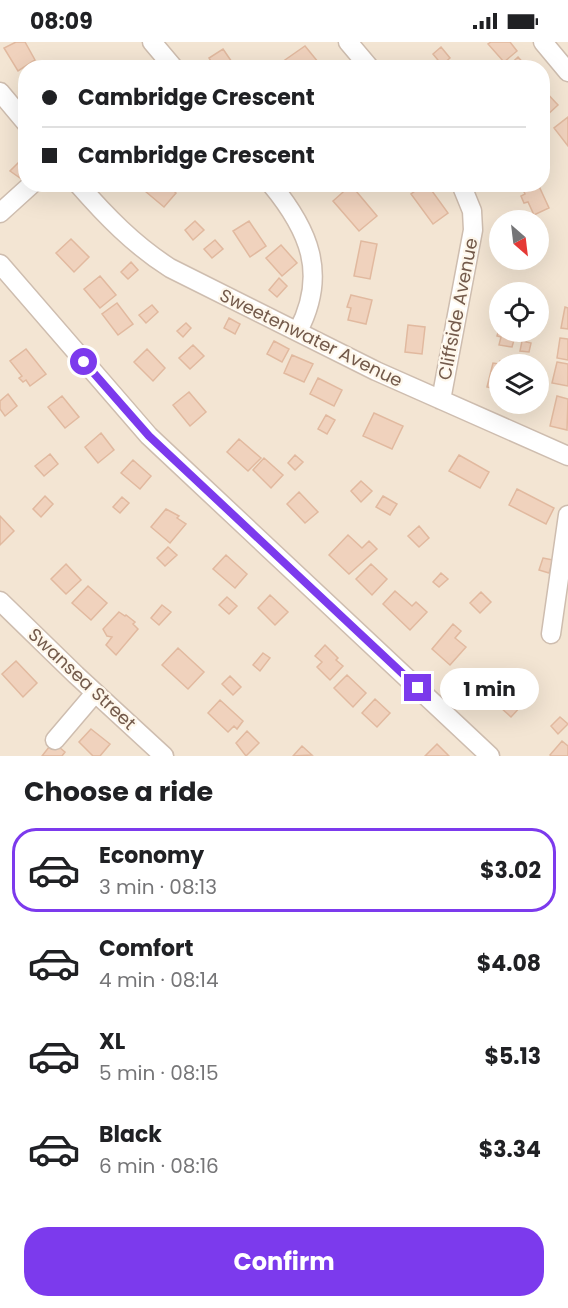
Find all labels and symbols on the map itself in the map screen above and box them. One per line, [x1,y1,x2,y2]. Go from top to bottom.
north arrow [489,210,549,270]
street label: Cliffside Avenue [431,236,484,382]
street label: Sweetenwater Avenue [216,282,407,393]
route start [70,348,97,375]
street label: Swansea Street [23,622,142,735]
callout: 1 min [439,667,538,709]
route end [404,674,431,701]

